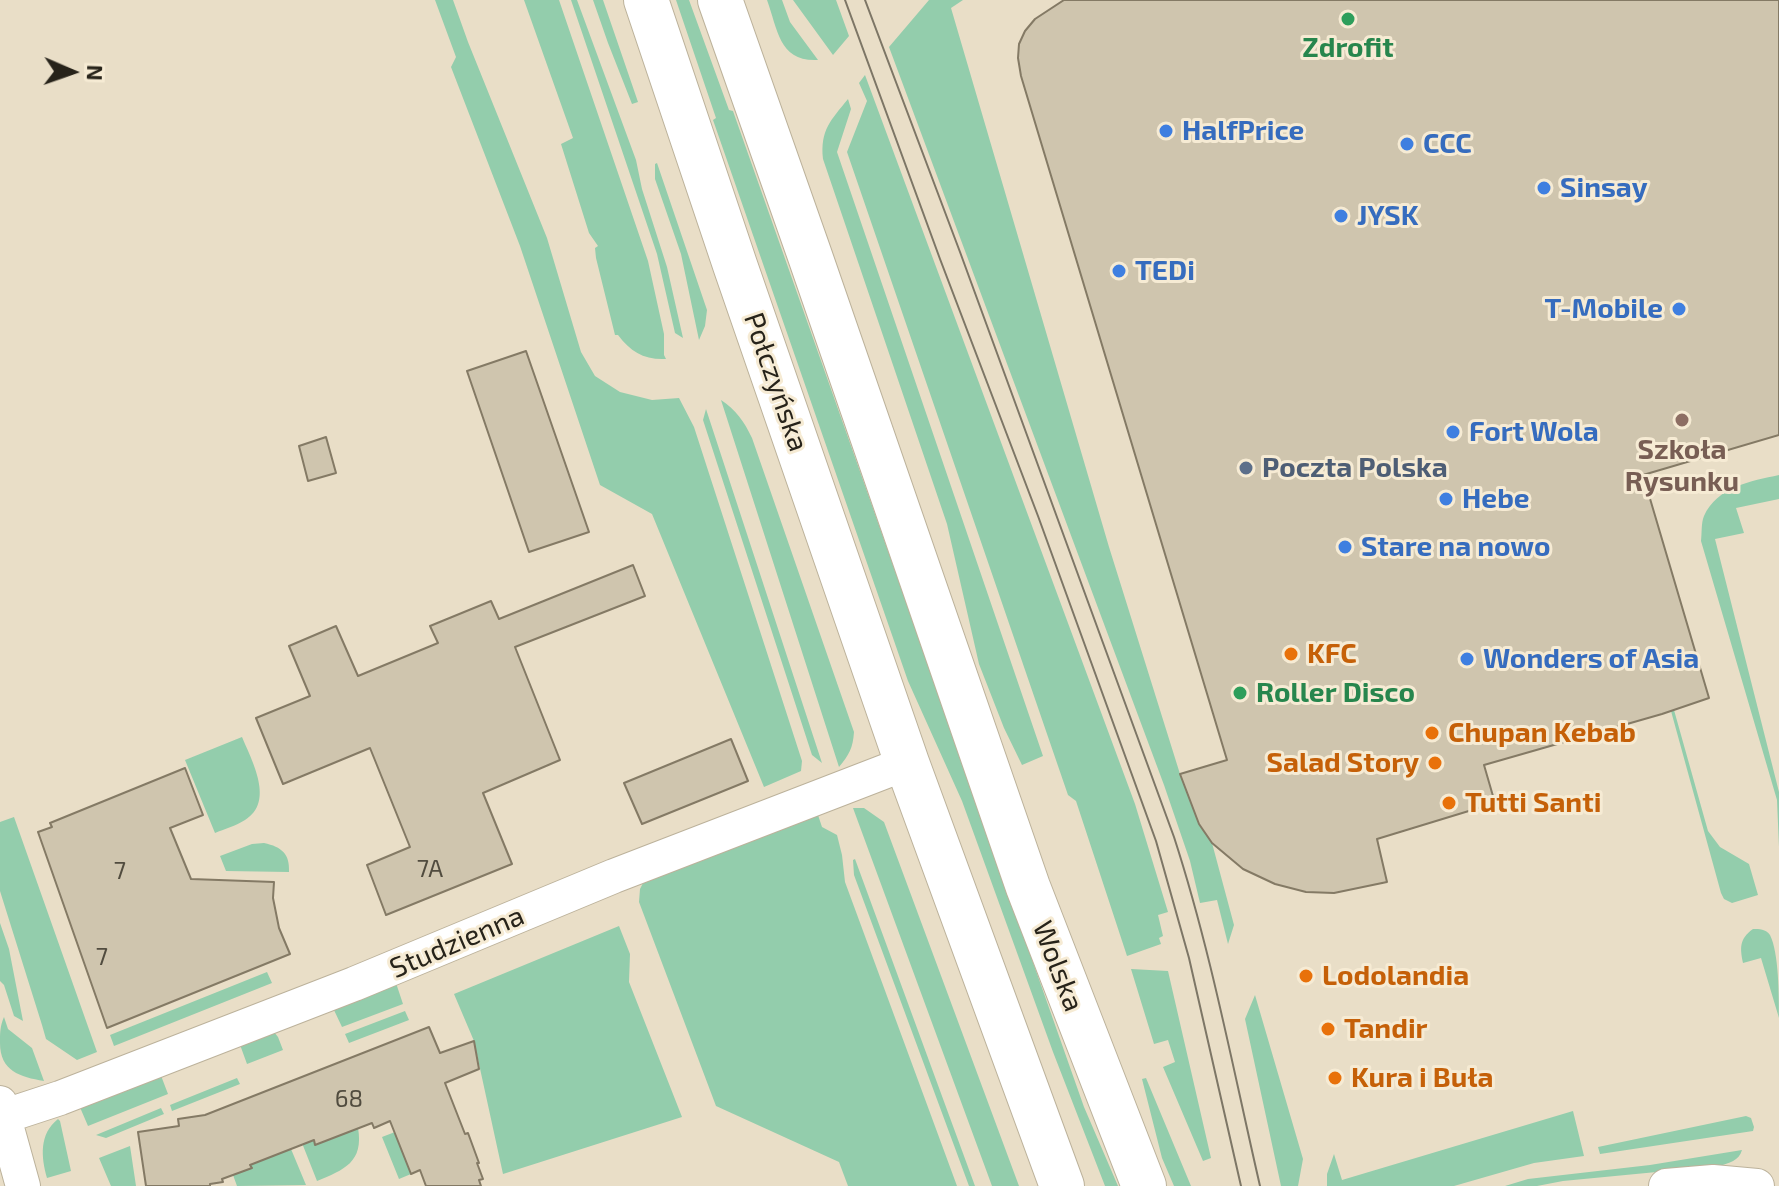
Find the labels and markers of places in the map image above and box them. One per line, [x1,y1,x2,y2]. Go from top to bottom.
marker: Zdrofit [1339,10,1357,28]
place label: Zdrofit [1302,31,1394,65]
place label: HalfPrice [1182,114,1304,148]
marker: HalfPrice [1157,122,1175,140]
place label: CCC [1423,127,1472,161]
marker: CCC [1398,135,1416,153]
place label: Sinsay [1560,171,1648,205]
marker: Sinsay [1535,179,1553,197]
place label: JYSK [1357,199,1418,233]
marker: JYSK [1332,207,1350,225]
place label: TEDi [1135,254,1195,288]
marker: TEDi [1110,262,1128,280]
place label: T-Mobile [1545,292,1663,326]
marker: T-Mobile [1670,300,1688,318]
marker: Szkoła Rysunku [1673,411,1691,429]
place label: Fort Wola [1469,415,1599,449]
marker: Fort Wola [1444,423,1462,441]
place label: Szkoła Rysunku [1625,433,1739,499]
place label: Poczta Polska [1262,451,1448,485]
marker: Poczta Polska [1237,459,1255,477]
place label: Hebe [1462,482,1530,516]
marker: Hebe [1437,490,1455,508]
place label: Stare na nowo [1361,530,1551,564]
marker: Stare na nowo [1336,538,1354,556]
place label: KFC [1307,637,1357,671]
place label: Wonders of Asia [1483,642,1699,676]
marker: KFC [1282,645,1300,663]
marker: Wonders of Asia [1458,650,1476,668]
place label: Roller Disco [1256,676,1415,710]
marker: Roller Disco [1231,684,1249,702]
place label: Chupan Kebab [1448,716,1636,750]
marker: Chupan Kebab [1423,724,1441,742]
place label: Salad Story [1267,746,1419,780]
marker: Salad Story [1426,754,1444,772]
place label: Tutti Santi [1465,786,1601,820]
marker: Tutti Santi [1440,794,1458,812]
place label: Lodolandia [1322,959,1469,993]
marker: Lodolandia [1297,967,1315,985]
place label: Tandir [1344,1012,1428,1046]
marker: Tandir [1319,1020,1337,1038]
place label: Kura i Buła [1351,1061,1493,1095]
marker: Kura i Buła [1326,1069,1344,1087]

